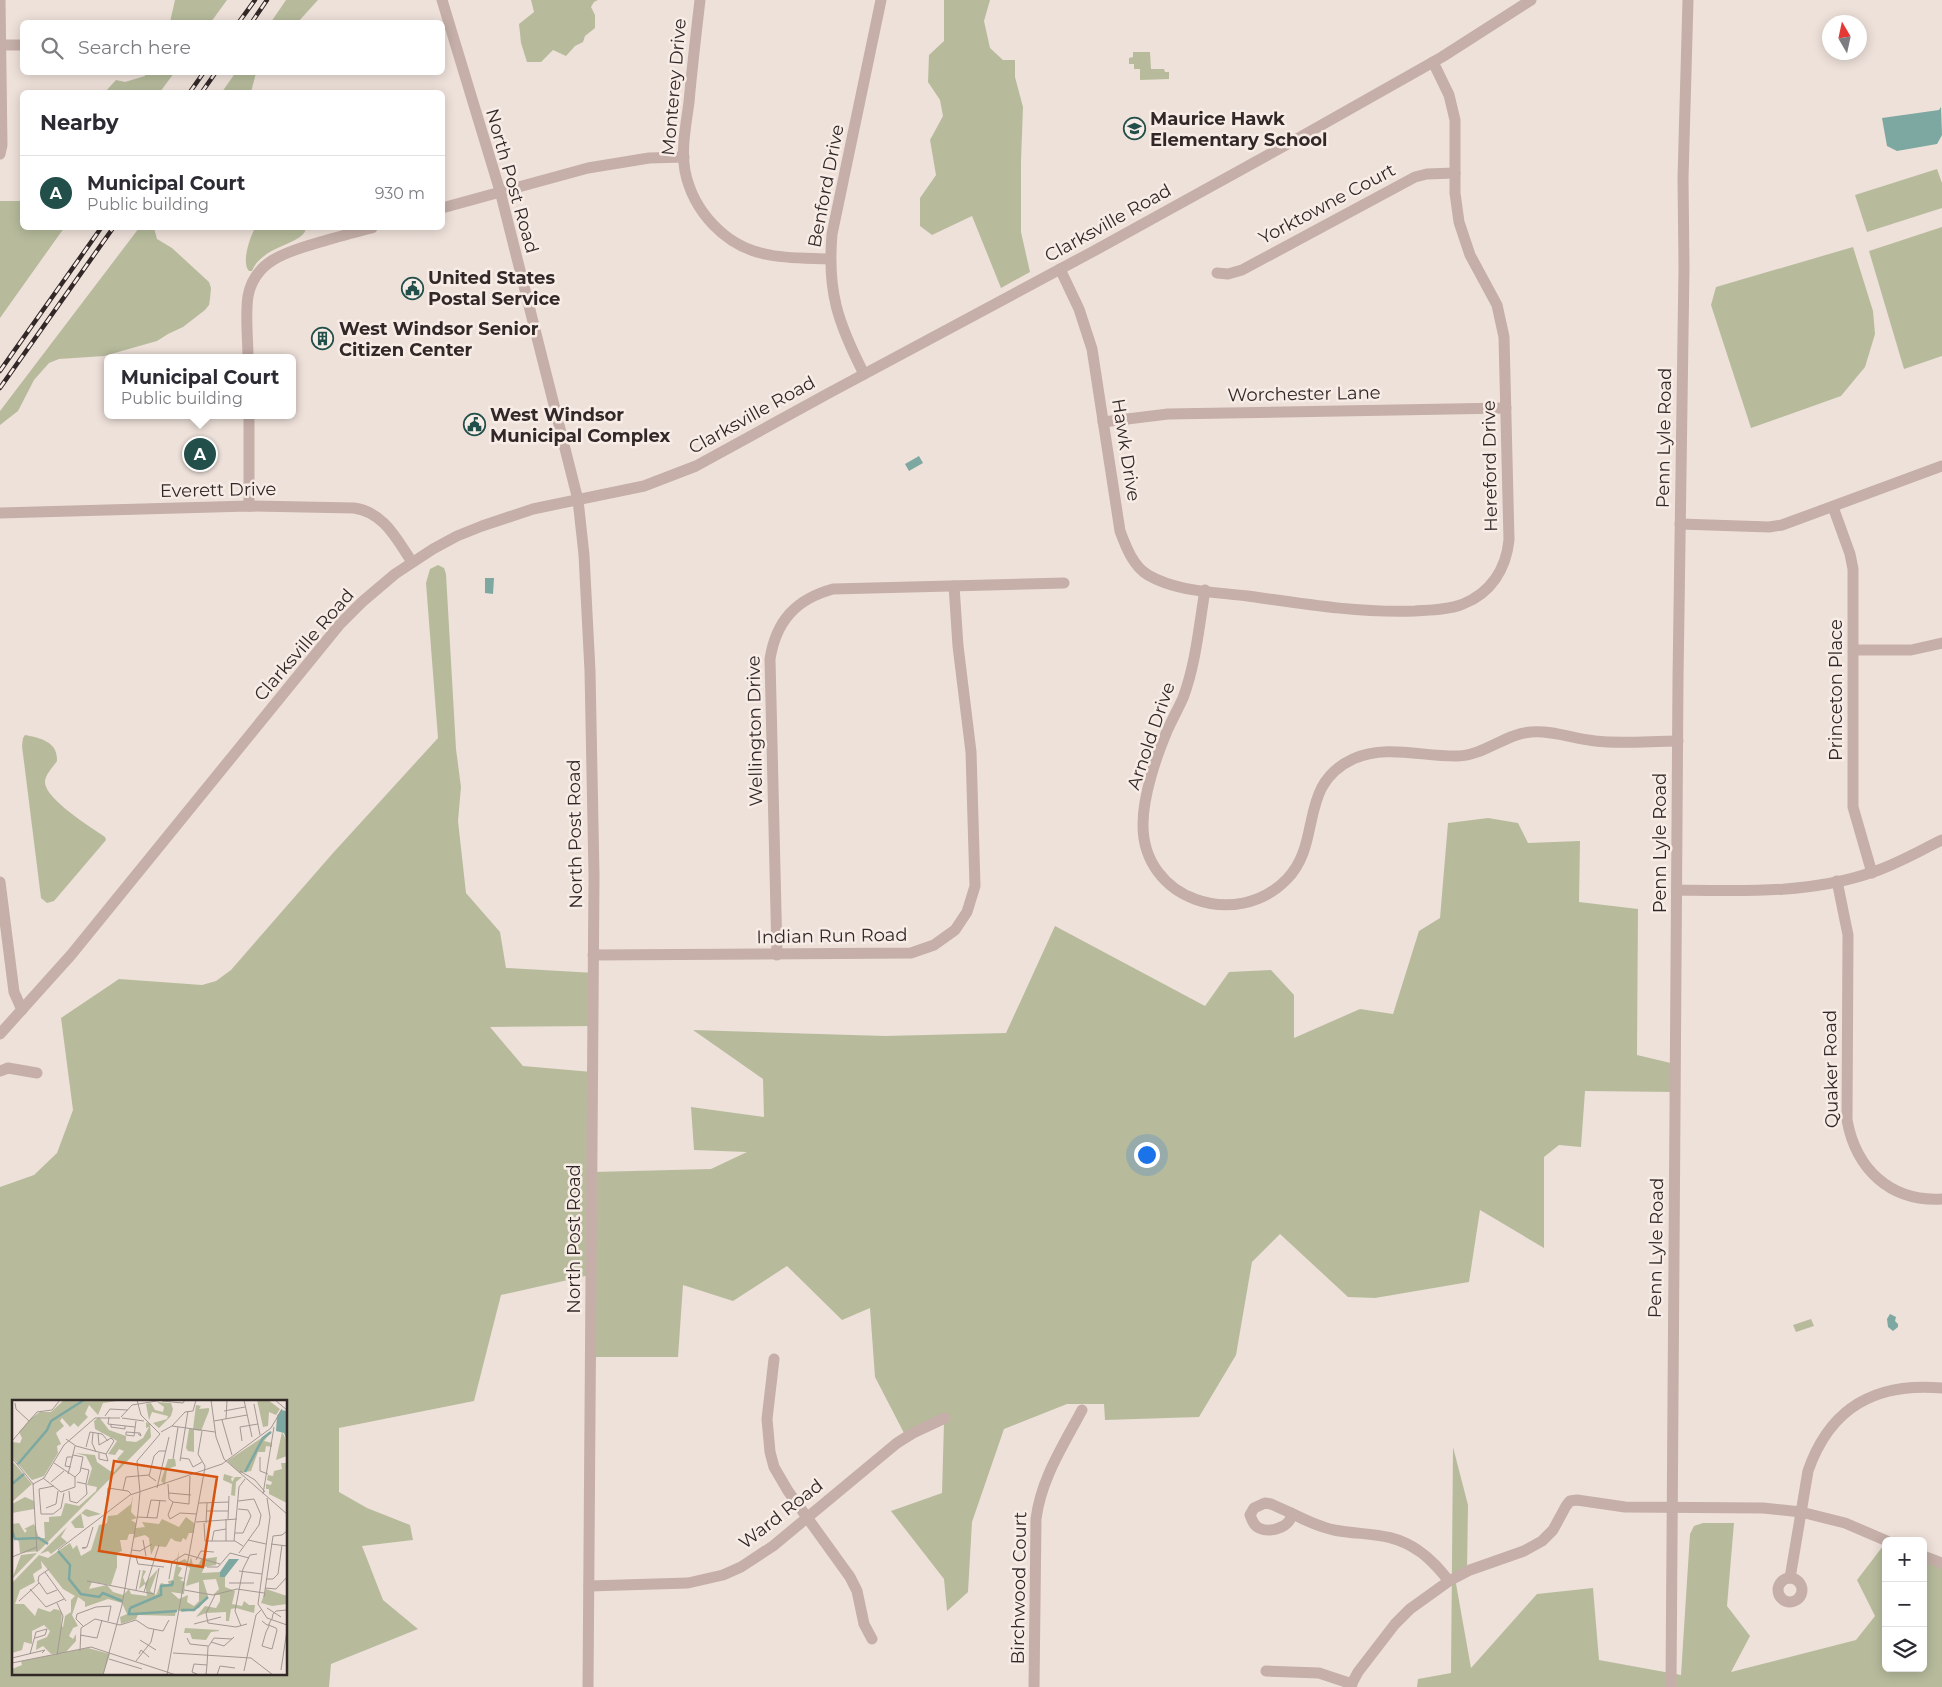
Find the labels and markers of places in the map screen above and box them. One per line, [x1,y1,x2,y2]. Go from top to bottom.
place label: Maurice Hawk Elementary School [1150,108,1327,151]
school or university icon: Maurice Hawk Elementary School [1122,117,1146,141]
place label: United States Postal Service [428,267,560,310]
public building icon: United States Postal Service [400,276,424,300]
place label: West Windsor Senior Citizen Center [339,318,539,361]
building icon: West Windsor Senior Citizen Center [311,327,335,351]
place label: West Windsor Municipal Complex [490,404,671,447]
public building icon: West Windsor Municipal Complex [462,413,486,437]
pin: A [184,435,216,473]

